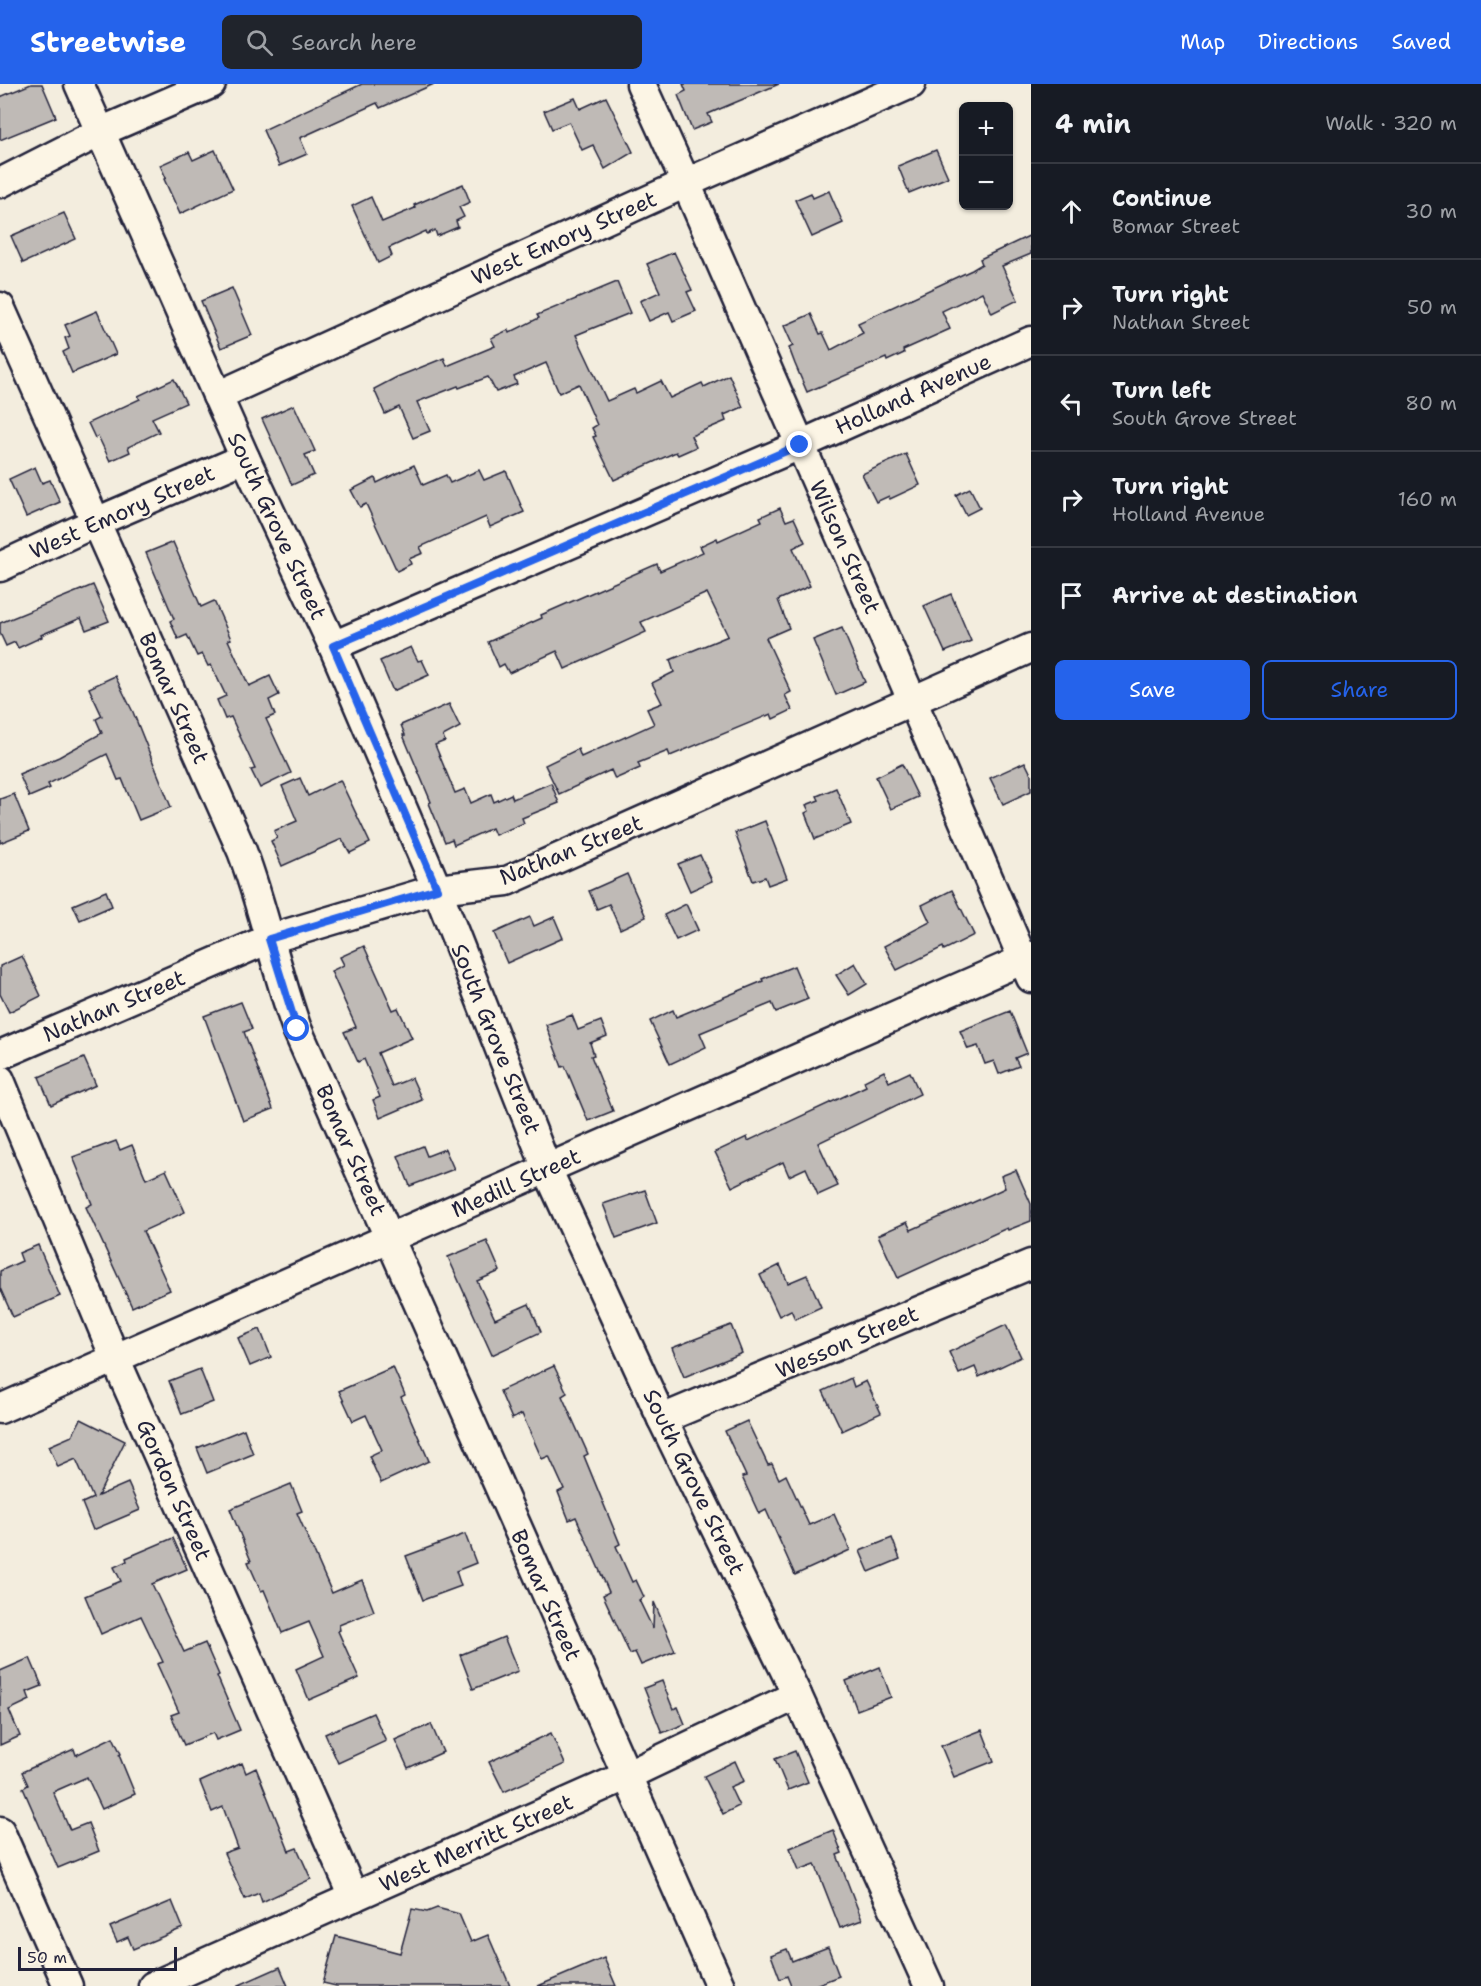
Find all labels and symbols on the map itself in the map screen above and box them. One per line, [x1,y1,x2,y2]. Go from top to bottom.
street label: West Emory Street [467,184,661,292]
street label: Holland Avenue [830,347,996,441]
street label: South Grove Street [221,428,333,624]
route end [786,431,812,457]
street label: West Emory Street [25,458,219,566]
street label: Wilson Street [803,476,887,618]
street label: Bomar Street [132,628,216,768]
street label: Nathan Street [495,808,647,892]
street label: South Grove Street [444,939,548,1139]
street label: Nathan Street [38,963,190,1049]
route start [283,1015,309,1041]
street label: Bomar Street [309,1080,393,1220]
street label: Medill Street [447,1142,585,1224]
street label: Wesson Street [771,1299,923,1385]
street label: South Grove Street [636,1384,752,1580]
street label: Gordon Street [130,1415,218,1565]
street label: Bomar Street [504,1525,588,1665]
street label: West Merritt Street [374,1787,578,1899]
scale bar [18,1944,177,1972]

